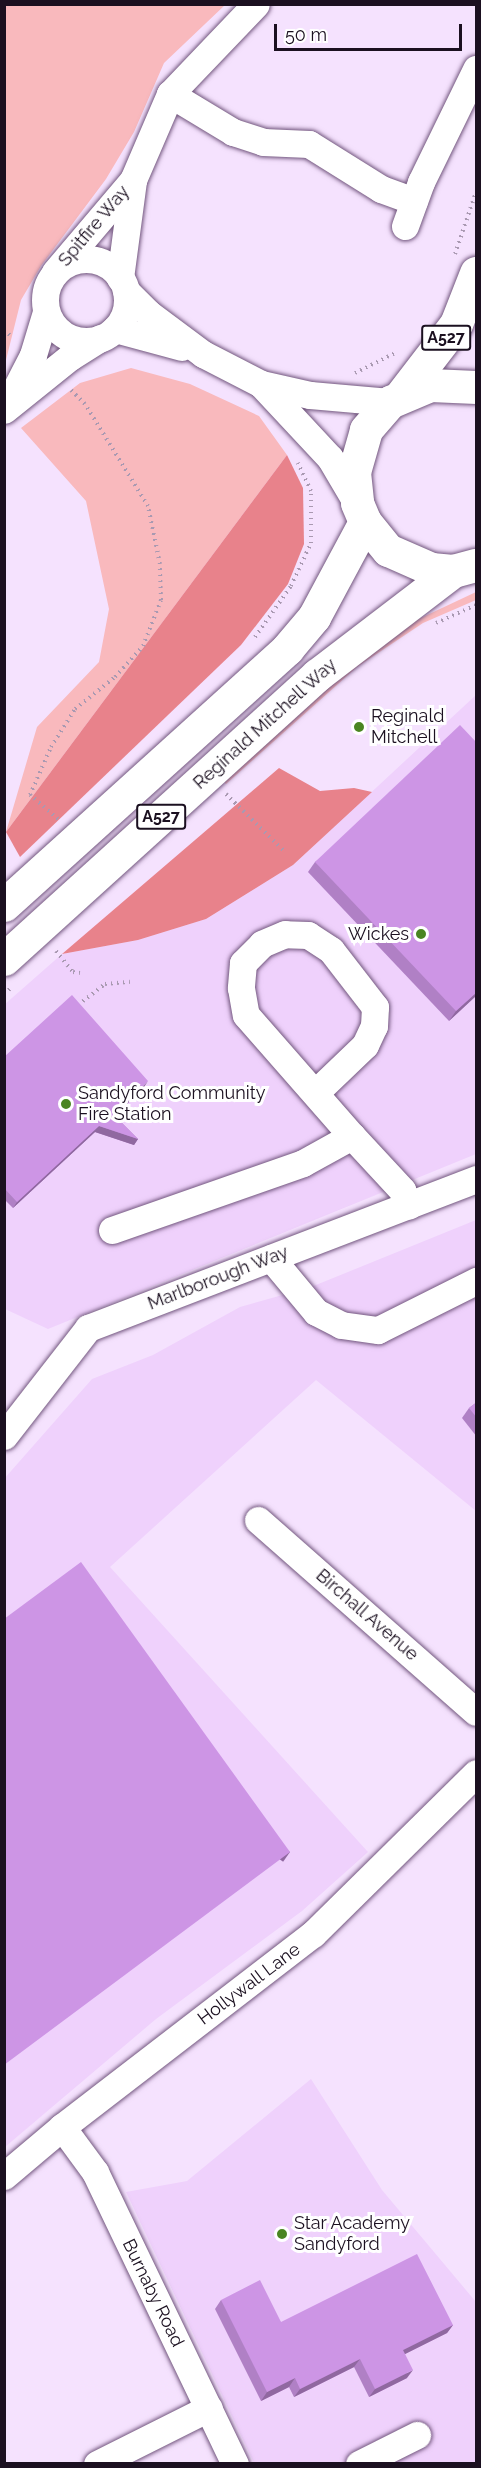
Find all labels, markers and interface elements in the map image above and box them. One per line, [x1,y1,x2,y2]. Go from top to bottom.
scale bar [277,12,464,50]
text: 50 m [285,24,327,45]
street label: Spitfire Way [54,181,134,271]
road number: A527 [420,325,472,351]
street label: Reginald Mitchell Way [189,654,341,794]
place label: Reginald Mitchell [371,706,444,748]
marker: Reginald Mitchell [352,720,366,734]
road number: A527 [136,804,186,830]
place label: Wickes [348,923,409,945]
marker: Wickes [414,927,428,941]
place label: Sandyford Community Fire Station [78,1083,265,1126]
marker: Sandyford Community Fire Station [59,1097,73,1111]
street label: Marlborough Way [144,1241,292,1315]
street label: Birchall Avenue [311,1564,423,1666]
street label: Hollywall Lane [193,1938,305,2030]
place label: Star Academy Sandyford [294,2213,411,2256]
marker: Star Academy Sandyford [275,2227,289,2241]
street label: Burnaby Road [118,2235,188,2351]

